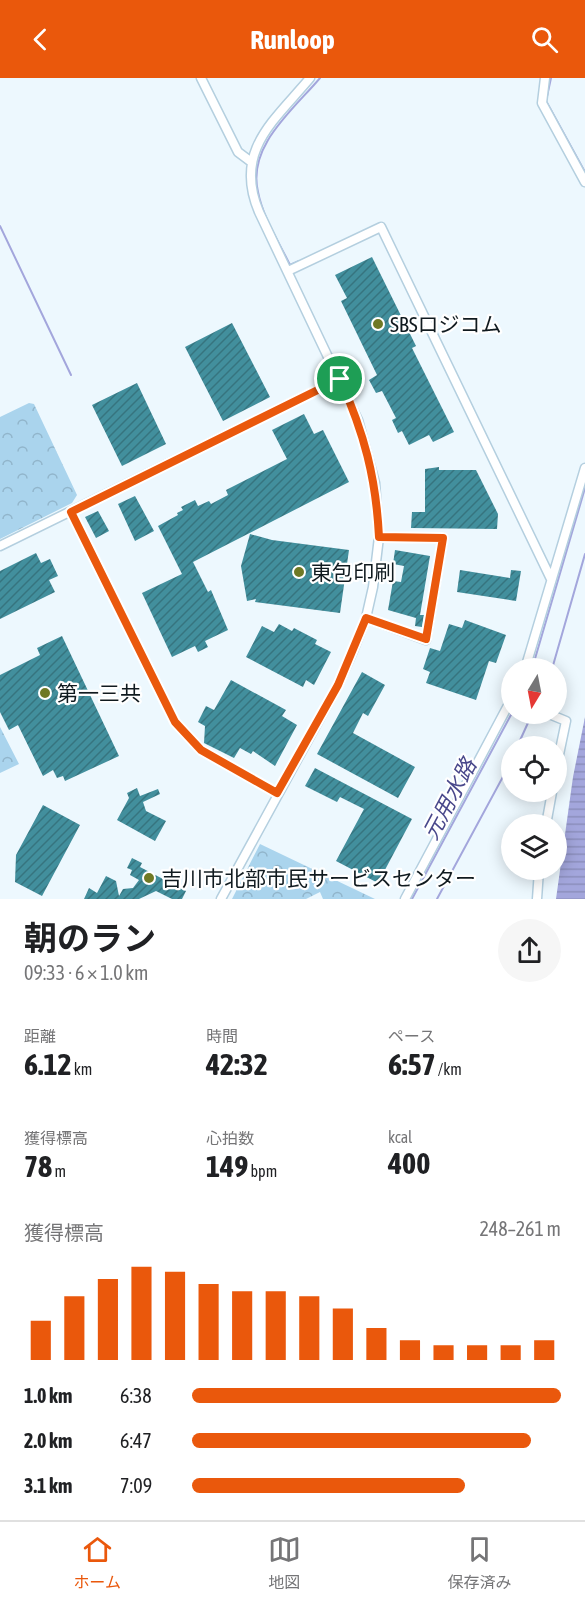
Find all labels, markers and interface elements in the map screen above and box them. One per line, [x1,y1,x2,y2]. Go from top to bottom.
icon: back [24,23,57,56]
icon: search [528,23,561,56]
text: Runloop [250,24,335,55]
place label: SBSロジコム [390,312,502,336]
marker: SBSロジコム [371,317,385,331]
pin [314,353,365,404]
icon: arrive [323,362,356,395]
place label: 東包印刷 [311,560,395,584]
marker: 東包印刷 [292,565,306,579]
north arrow [501,658,567,724]
map controls [501,658,567,880]
place label: 第一三共 [57,681,141,705]
marker: 第一三共 [38,686,52,700]
button: locate [501,736,567,802]
water label: 元用水路 [417,752,482,844]
button: layers [501,814,567,880]
place label: 吉川市北部市民サービスセンター [161,866,476,890]
marker: 吉川市北部市民サービスセンター [142,871,156,885]
text: 朝のラン [24,919,156,957]
button: share [498,919,561,982]
text: 09:33 · 6 × 1.0 km [24,961,149,984]
text: 距離 [24,1027,56,1045]
text: 時間 [206,1027,238,1045]
text: ペース [388,1027,435,1045]
text: 6.12 [24,1047,72,1081]
text: 42:32 [206,1047,268,1081]
text: 6:57 [388,1047,436,1081]
text: km [72,1060,92,1078]
text: /km [436,1060,462,1078]
text: kcal [388,1128,412,1146]
text: 獲得標高 [24,1129,88,1147]
text: 心拍数 [206,1129,254,1147]
text: 400 [388,1146,430,1180]
text: 78 [24,1149,52,1183]
text: 149 [206,1149,248,1183]
text: m [52,1162,66,1180]
text: bpm [248,1162,277,1180]
text: 248–261 m [479,1217,561,1240]
text: 獲得標高 [24,1221,104,1244]
text: 1.0 km [24,1384,72,1407]
text: 6:38 [120,1384,152,1407]
text: 2.0 km [24,1429,72,1452]
text: 6:47 [120,1429,152,1452]
text: 3.1 km [24,1474,72,1497]
text: 7:09 [120,1474,152,1497]
tab: ホーム [73,1533,121,1593]
tab: 地図 [268,1533,301,1593]
tab: 保存済み [448,1533,512,1593]

